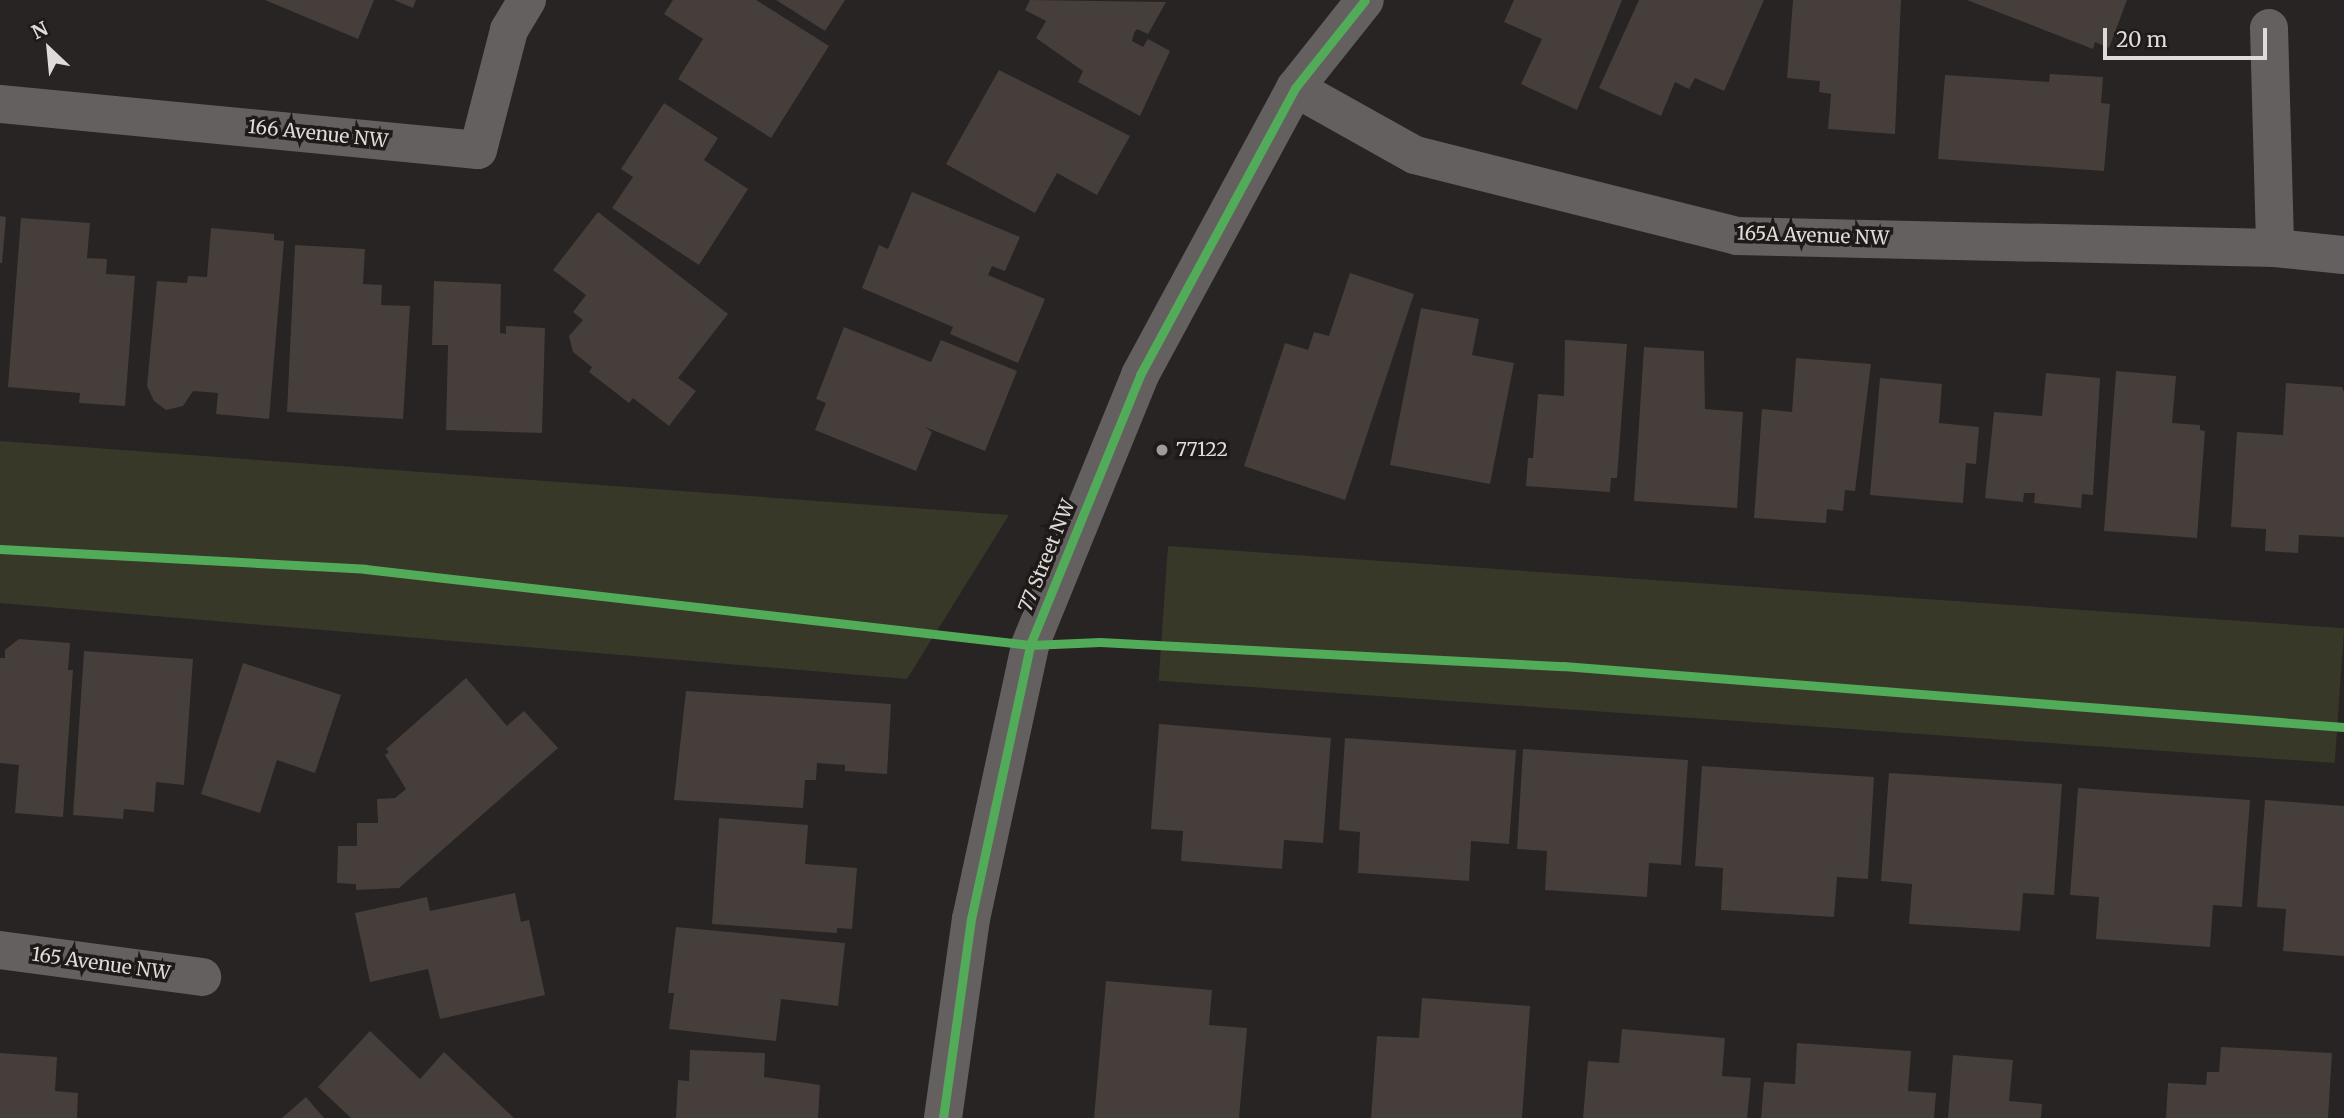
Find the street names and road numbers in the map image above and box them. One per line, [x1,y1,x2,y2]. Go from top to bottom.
street label: 166 Avenue NW [247,115,389,153]
street label: 165A Avenue NW [1736,222,1890,250]
street label: 77 Street NW [1014,496,1080,616]
street label: 165 Avenue NW [30,943,172,985]

